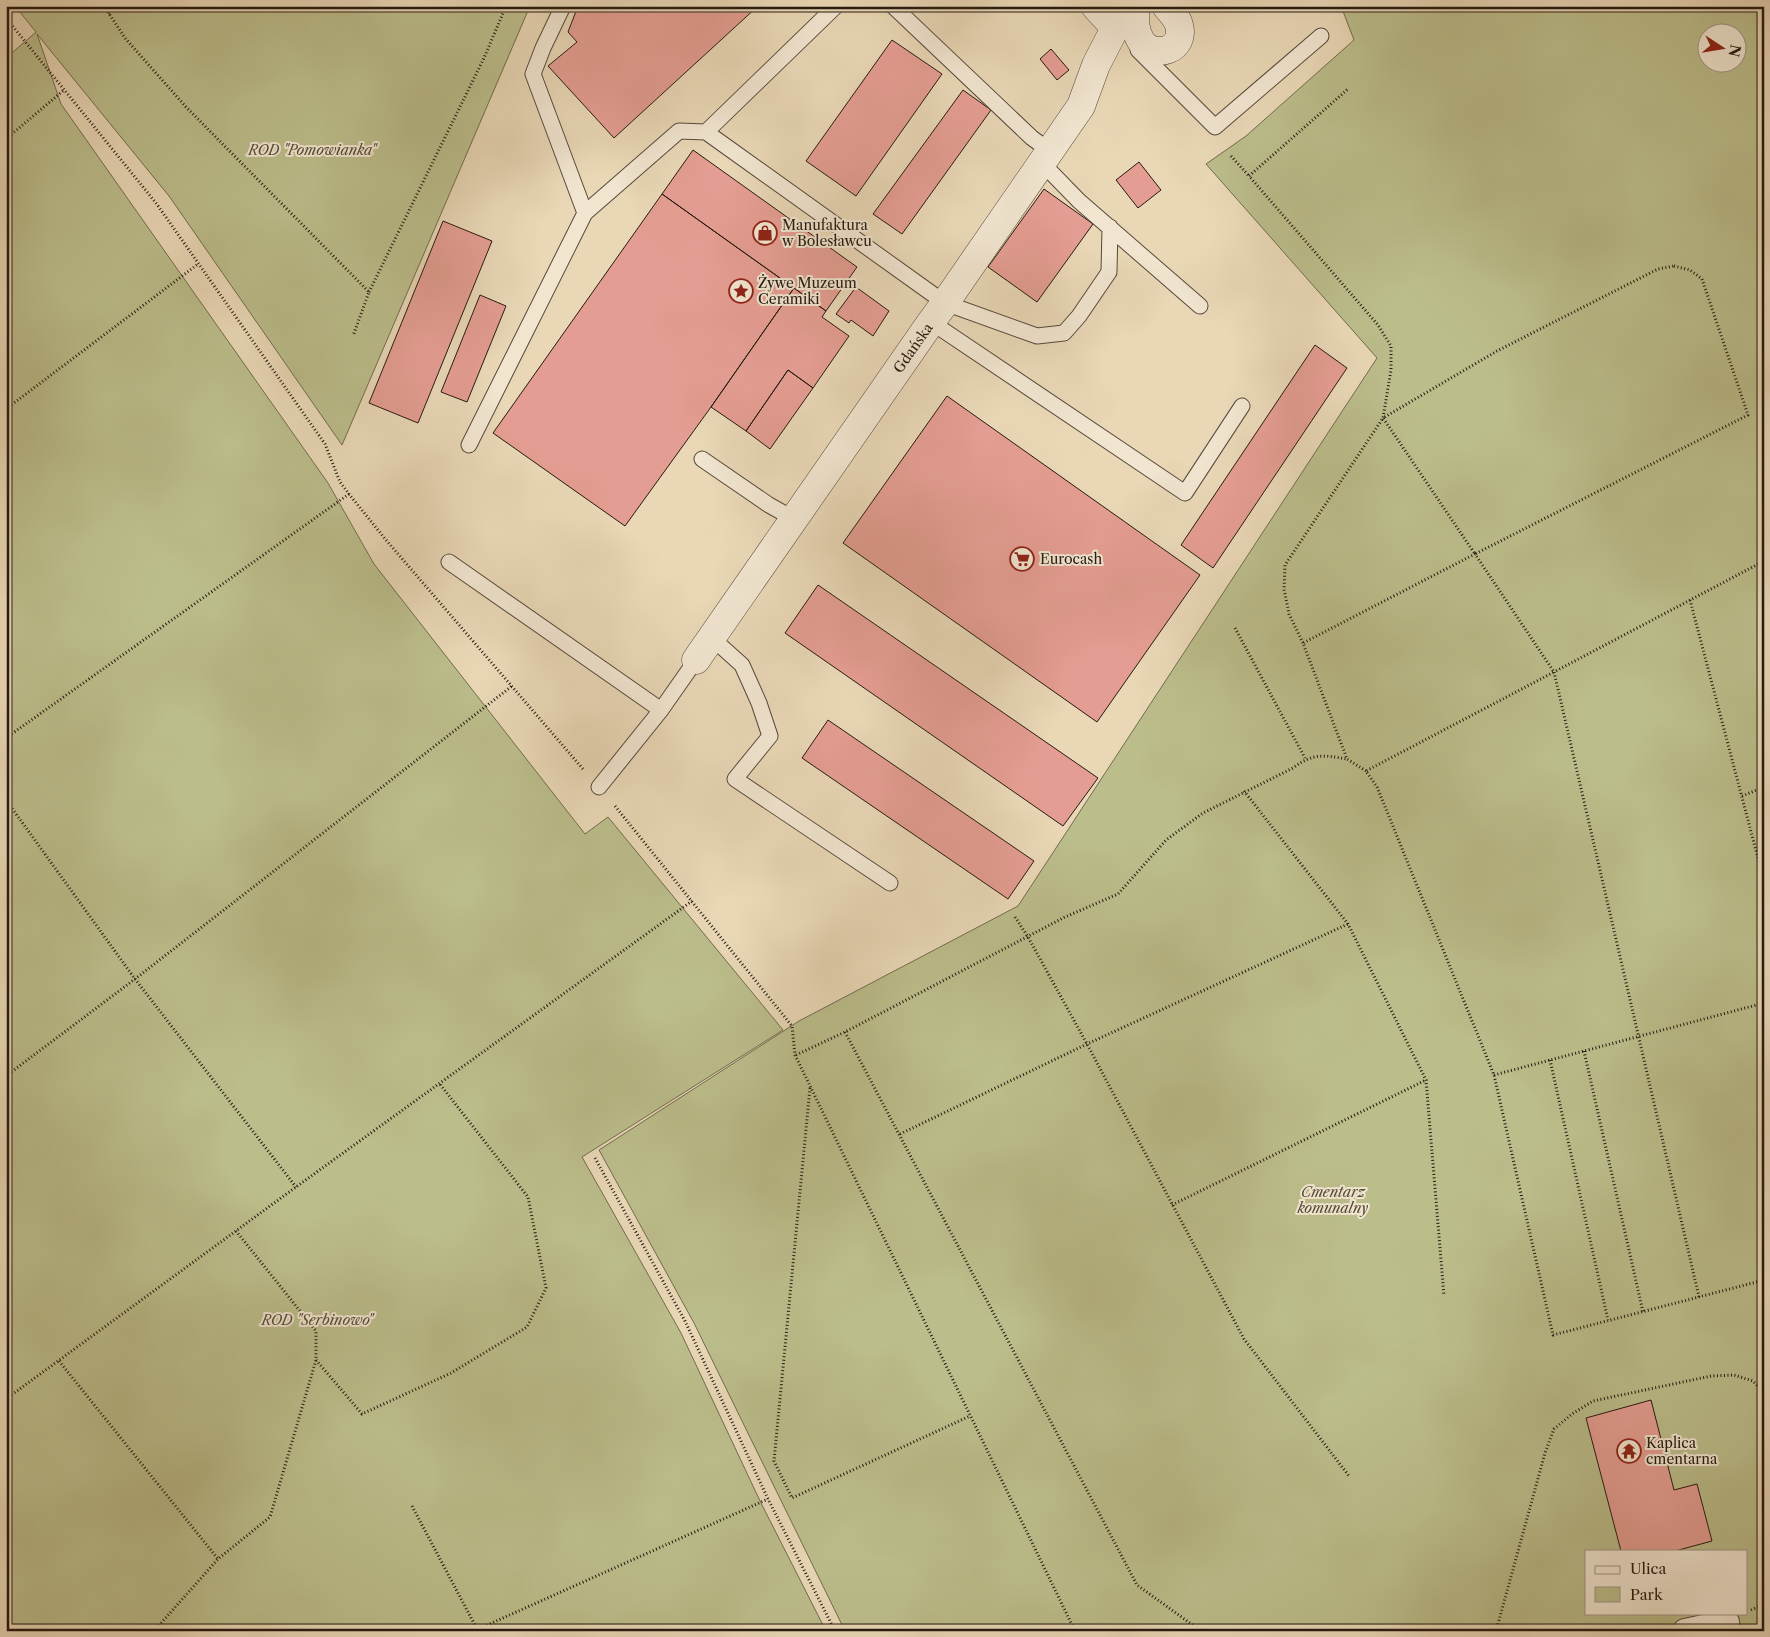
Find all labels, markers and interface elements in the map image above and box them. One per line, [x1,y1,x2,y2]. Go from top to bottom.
north arrow [1698,22,1748,72]
text: N [1725,43,1745,59]
park label: ROD "Pomowianka" [247,141,379,159]
place label: Manufaktura w Bolesławcu [781,216,872,250]
shop icon: Manufaktura w Bolesławcu [752,220,778,246]
place label: Żywe Muzeum Ceramiki [758,274,857,308]
place icon: Żywe Muzeum Ceramiki [728,278,754,304]
street label: Gdańska [889,319,937,377]
supermarket icon: Eurocash [1009,546,1035,572]
place label: Eurocash [1040,550,1102,568]
park label: Cmentarz komunalny [1297,1183,1368,1217]
park label: ROD "Serbinowo" [261,1311,375,1329]
place label: Kaplica cmentarna [1646,1434,1718,1468]
temple icon: Kaplica cmentarna [1616,1438,1642,1464]
legend [1585,1550,1748,1614]
text: Ulica [1630,1559,1666,1578]
text: Park [1630,1585,1664,1604]

